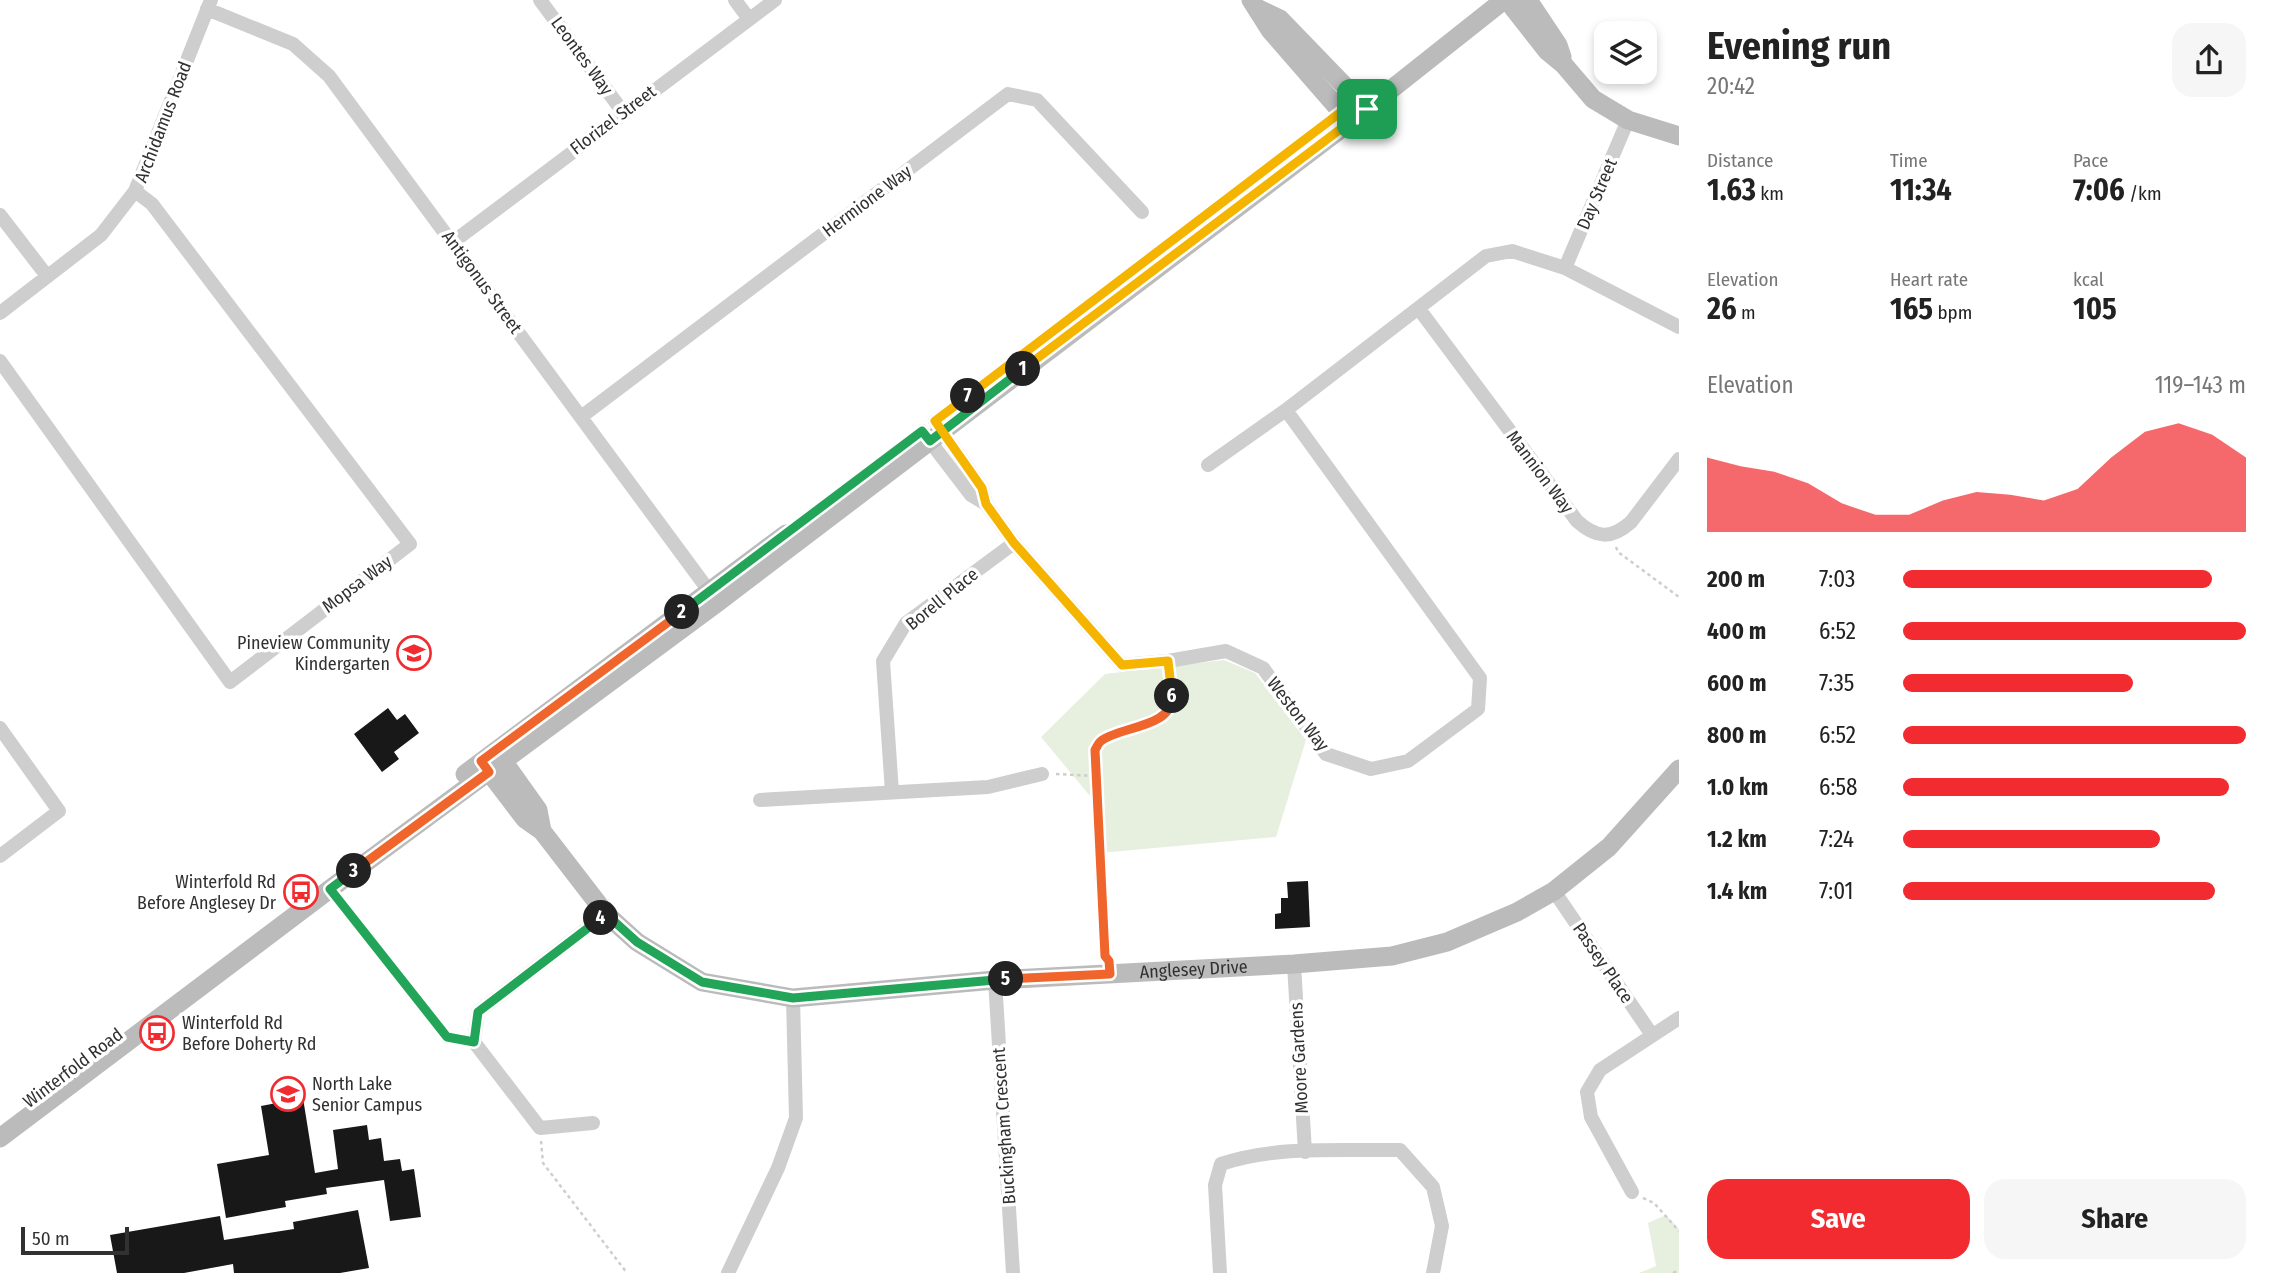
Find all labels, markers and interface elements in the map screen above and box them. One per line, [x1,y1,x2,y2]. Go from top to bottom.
street label: Leontes Way [546,13,618,99]
map controls [1594,21,1657,84]
button: layers [1594,21,1657,84]
text: Evening run [1707,23,1891,69]
button: share [2172,23,2246,97]
street label: Archidamus Road [130,58,196,186]
text: 20:42 [1707,72,1755,100]
pin [1337,79,1397,139]
street label: Florizel Street [566,81,660,159]
icon: arrive [1348,90,1386,128]
text: Distance [1707,149,1774,172]
text: Time [1890,149,1928,172]
text: Pace [2073,149,2108,172]
street label: Day Street [1572,155,1622,233]
street label: Hermione Way [818,160,916,242]
text: 1.63 [1707,172,1756,208]
text: 11:34 [1890,172,1952,208]
text: 7:06 [2073,172,2125,208]
text: km [1756,182,1784,205]
text: /km [2125,182,2162,205]
street label: Antigonus Street [437,226,527,338]
text: Elevation [1707,268,1779,291]
text: Heart rate [1890,268,1968,291]
text: kcal [2073,268,2104,291]
text: 26 [1707,291,1737,327]
text: 165 [1890,291,1933,327]
text: 105 [2073,291,2117,327]
text: m [1737,301,1756,324]
text: bpm [1933,301,1972,324]
pin: 1 [1006,352,1040,386]
text: 1 [1018,357,1027,380]
text: Elevation [1707,371,1794,399]
text: 119–143 m [2155,371,2246,399]
pin: 7 [950,378,986,414]
text: 7 [963,384,972,407]
street label: Mannion Way [1502,426,1578,518]
street label: Mopsa Way [318,551,396,617]
street label: Borell Place [901,563,983,635]
text: 200 m [1707,565,1765,593]
text: 7:03 [1819,565,1855,593]
pin: 2 [664,594,700,630]
text: 2 [677,600,686,623]
text: 400 m [1707,617,1766,645]
text: 6:52 [1819,617,1856,645]
place label: Pineview Community Kindergarten [237,632,390,675]
school or university icon: Pineview Community Kindergarten [395,634,433,672]
text: 600 m [1707,669,1766,697]
text: 7:35 [1819,669,1854,697]
street label: Weston Way [1262,672,1334,756]
pin: 6 [1154,678,1190,714]
text: 6 [1167,684,1176,707]
text: 800 m [1707,721,1767,749]
text: 6:52 [1819,721,1856,749]
text: 1.0 km [1707,773,1768,801]
text: 6:58 [1819,773,1857,801]
text: 1.2 km [1707,825,1767,853]
text: 7:24 [1819,825,1854,853]
pin: 3 [336,854,372,888]
text: 3 [349,859,358,882]
place label: Winterfold Rd Before Anglesey Dr [137,871,277,914]
bus stop icon: Winterfold Rd Before Anglesey Dr [282,873,320,911]
text: 1.4 km [1707,877,1767,905]
text: 7:01 [1819,877,1854,905]
pin: 4 [584,900,618,936]
text: 4 [596,906,605,929]
street label: Passey Place [1568,919,1638,1008]
street label: Anglesey Drive [1139,955,1248,983]
pin: 5 [988,962,1024,996]
text: 5 [1001,967,1010,990]
street label: Moore Gardens [1285,1002,1313,1114]
place label: Winterfold Rd Before Doherty Rd [182,1012,316,1055]
bus stop icon: Winterfold Rd Before Doherty Rd [138,1014,176,1052]
street label: Winterfold Road [19,1023,127,1113]
street label: Buckingham Crescent [988,1047,1020,1205]
place label: North Lake Senior Campus [312,1073,422,1116]
school or university icon: North Lake Senior Campus [269,1075,307,1113]
button: Save [1707,1179,1970,1259]
button: Share [1984,1179,2246,1259]
scale bar [21,1224,130,1256]
text: 50 m [32,1227,70,1250]

